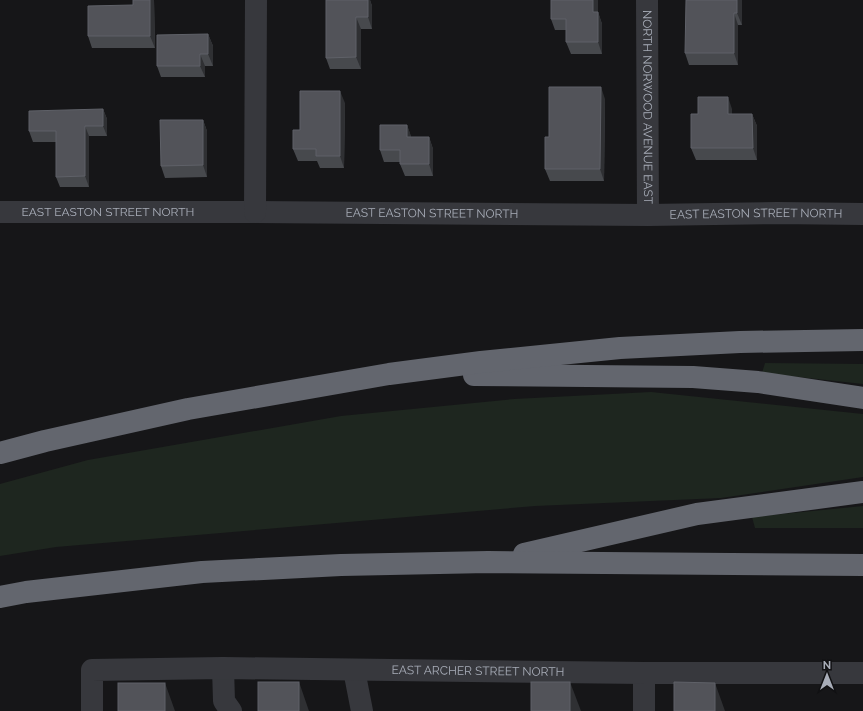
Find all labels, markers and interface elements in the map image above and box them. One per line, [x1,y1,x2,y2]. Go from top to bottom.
street label: NORTH NORWOOD AVENUE EAST [640,10,655,205]
street label: EAST EASTON STREET NORTH [22,205,194,219]
street label: EAST EASTON STREET NORTH [345,206,519,221]
street label: EAST EASTON STREET NORTH [669,206,843,222]
north arrow [807,655,847,695]
text: N [823,659,831,672]
street label: EAST ARCHER STREET NORTH [391,663,564,679]

